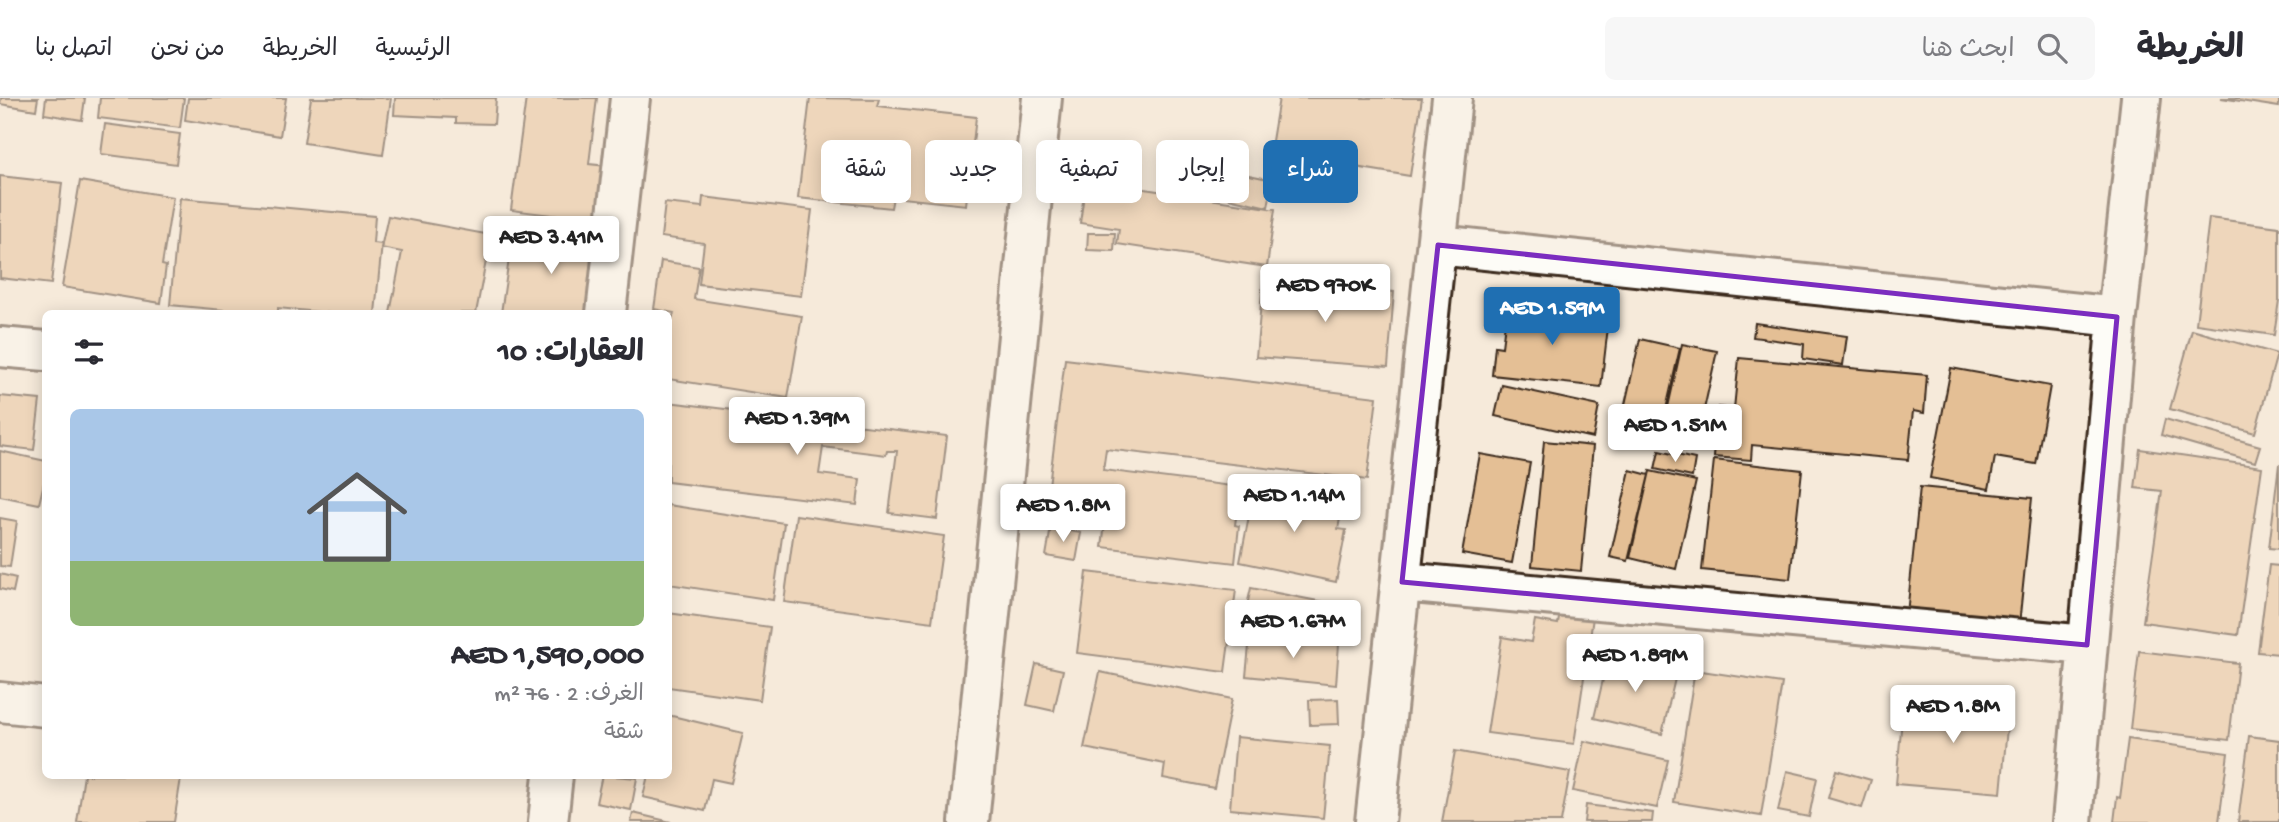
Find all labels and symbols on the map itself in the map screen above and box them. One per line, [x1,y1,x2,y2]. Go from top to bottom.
pin: AED 3.41M [471,216,631,276]
pin: AED 970K [1253,264,1397,324]
pin: AED 1.59M [1472,288,1632,347]
pin: AED 1.39M [717,398,877,457]
pin: AED 1.51M [1595,404,1755,464]
pin: AED 1.14M [1214,474,1374,534]
pin: AED 1.8M [991,484,1135,544]
pin: AED 1.67M [1213,601,1373,660]
pin: AED 1.89M [1555,634,1715,694]
pin: AED 1.8M [1881,686,2025,745]

